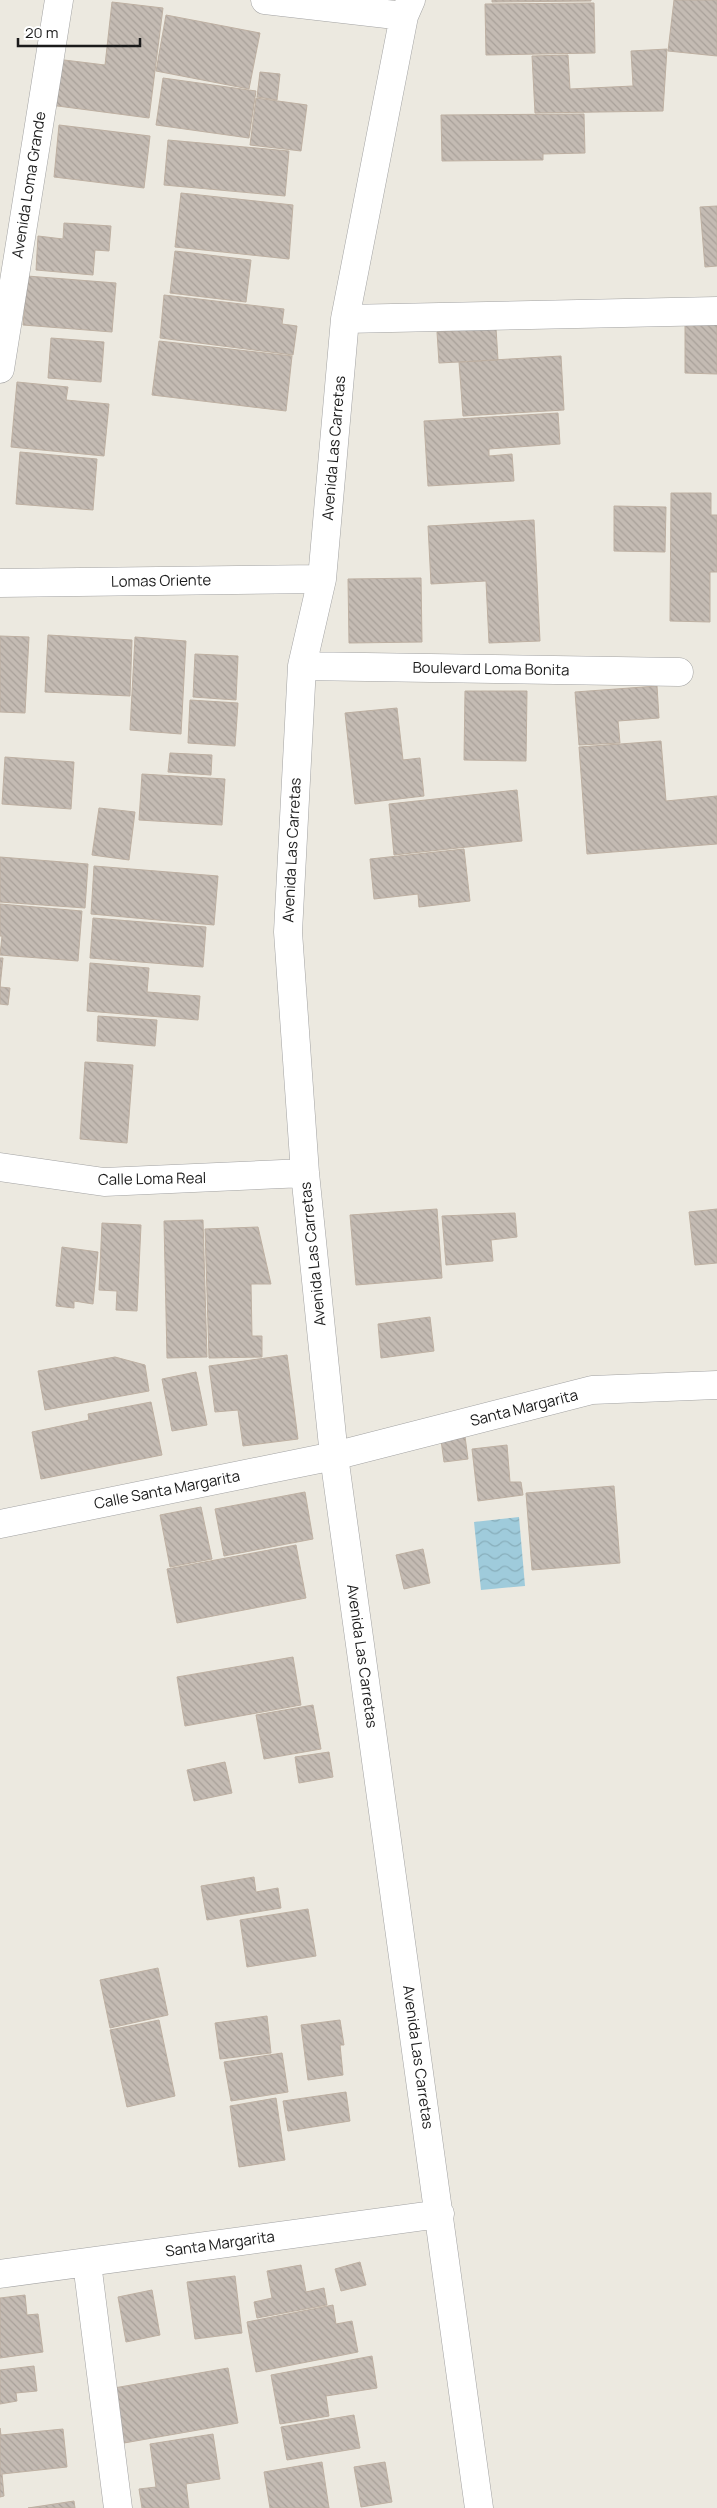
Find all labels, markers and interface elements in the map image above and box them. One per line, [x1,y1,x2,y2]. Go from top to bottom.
scale bar [18,15,140,47]
text: 20 m [25,22,58,43]
street label: Avenida Loma Grande [7,110,51,260]
street label: Avenida Las Carretas [317,375,350,521]
street label: Lomas Oriente [111,569,211,592]
street label: Boulevard Loma Bonita [412,657,570,680]
street label: Avenida Las Carretas [277,777,306,923]
street label: Calle Loma Real [98,1167,206,1190]
street label: Avenida Las Carretas [294,1181,331,1327]
street label: Santa Margarita [468,1384,580,1431]
street label: Calle Santa Margarita [92,1465,242,1514]
street label: Avenida Las Carretas [342,1583,383,1729]
street label: Avenida Las Carretas [398,1984,439,2130]
street label: Santa Margarita [164,2225,276,2262]

